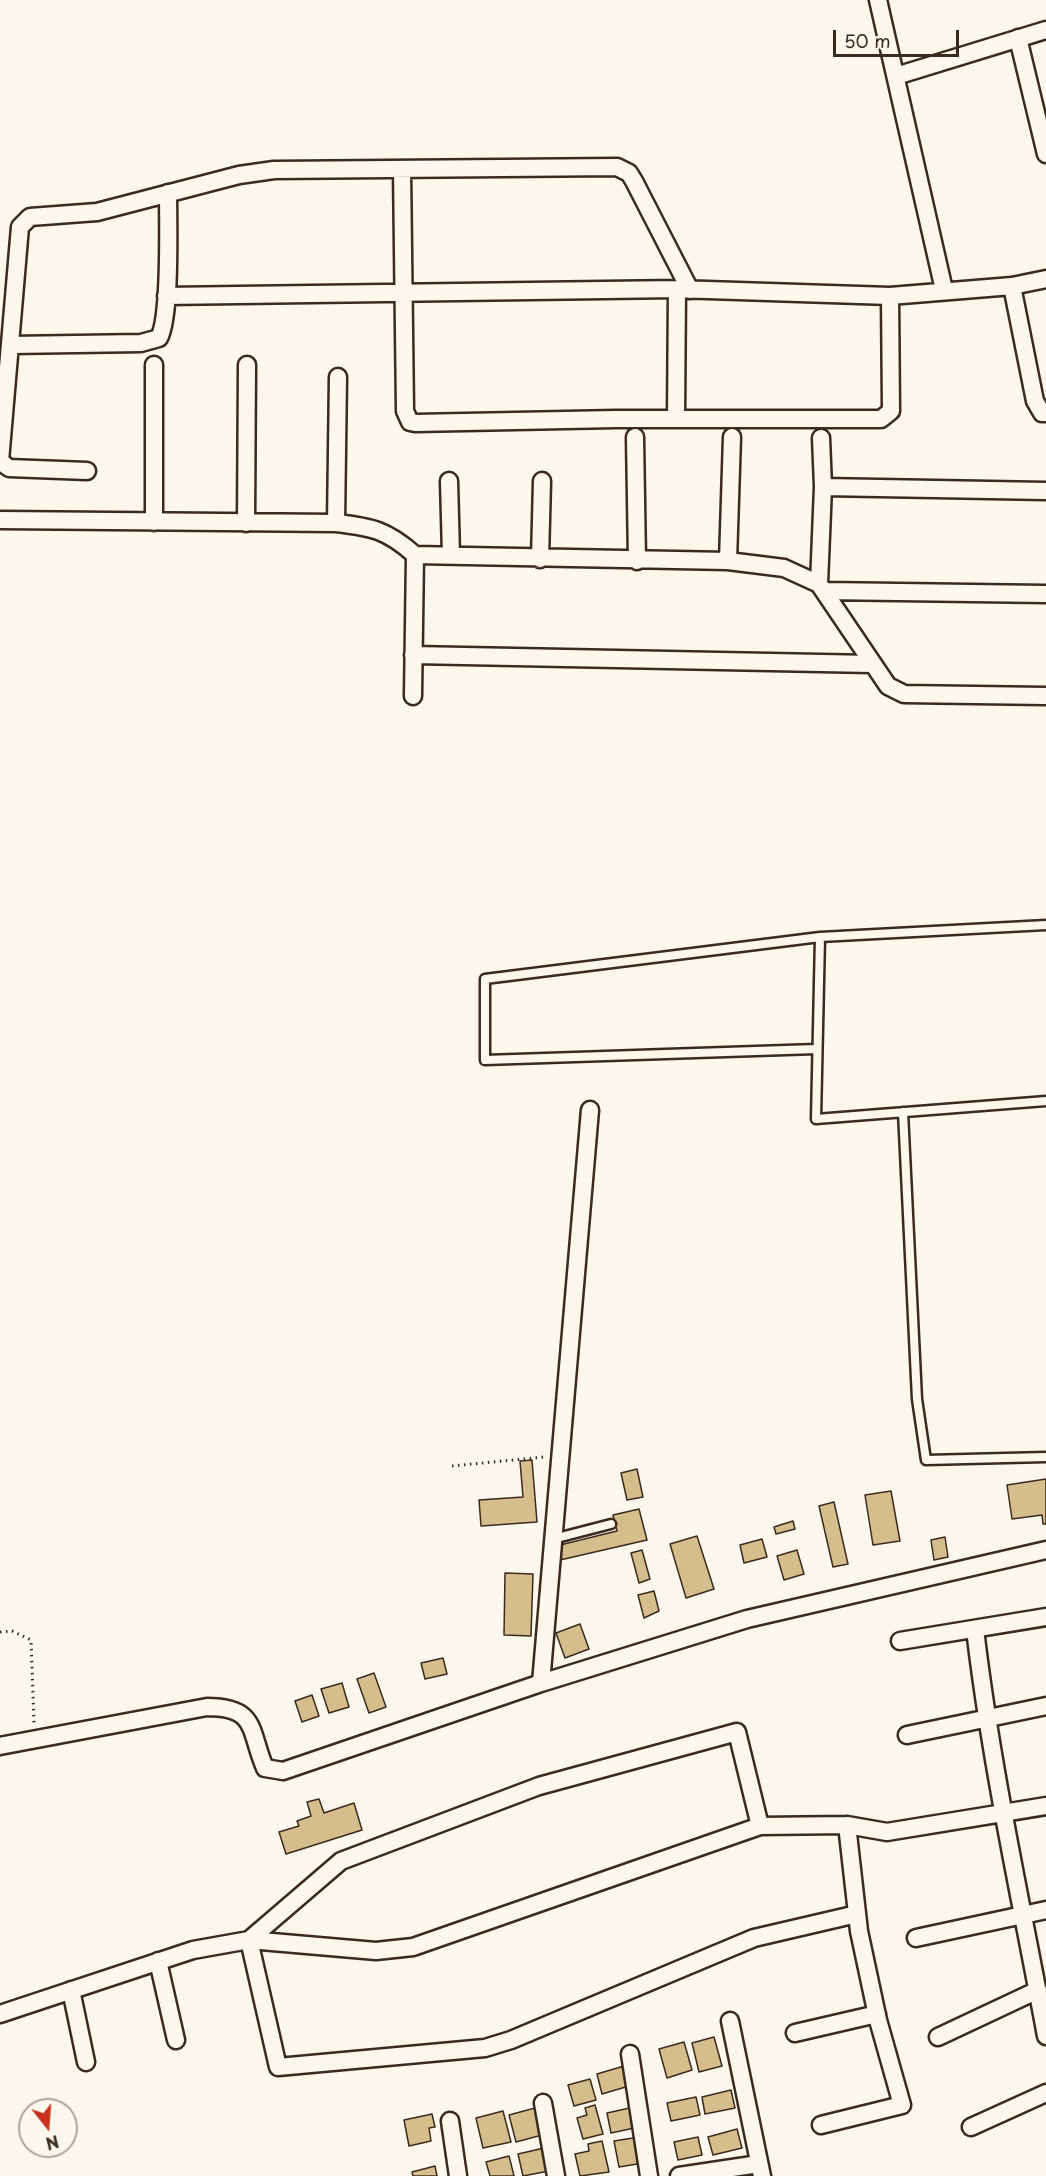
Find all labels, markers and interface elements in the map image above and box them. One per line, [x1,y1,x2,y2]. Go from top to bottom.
scale bar [836,18,962,56]
text: 50 m [844,27,891,54]
north arrow [18,2098,78,2158]
text: N [43,2130,62,2157]

